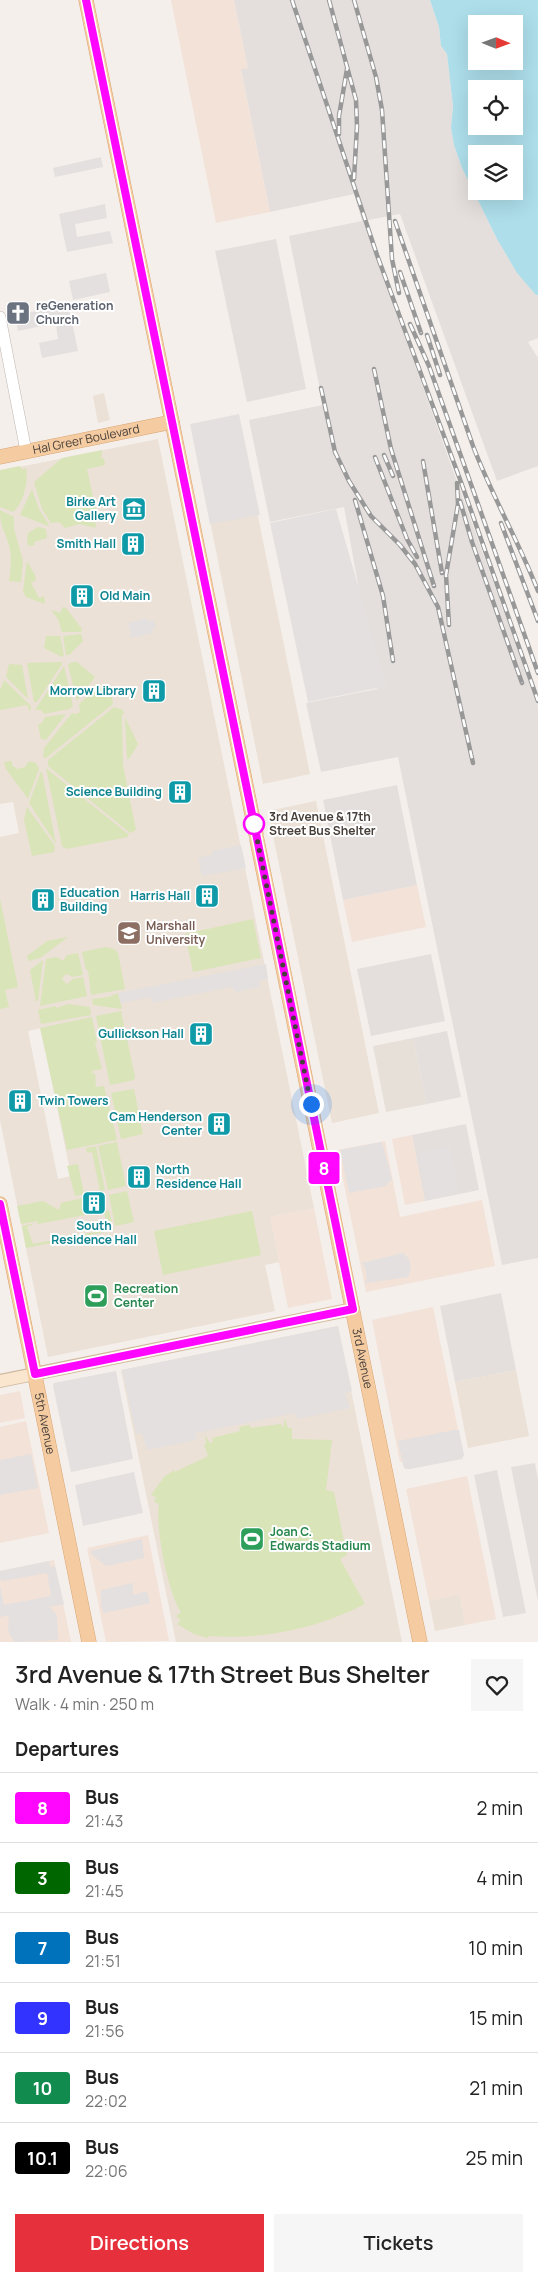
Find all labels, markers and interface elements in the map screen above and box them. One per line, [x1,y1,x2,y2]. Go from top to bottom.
north arrow [468,15,522,70]
map controls [468,15,523,200]
button: locate [468,80,523,135]
button: layers [468,145,523,200]
place label: reGeneration Church [36,297,113,328]
church icon: reGeneration Church [5,300,31,326]
street label: Hal Greer Boulevard [31,420,141,458]
place label: Birke Art Gallery [66,493,116,524]
museum icon: Birke Art Gallery [121,496,147,522]
building icon: Smith Hall [120,531,146,557]
place label: Smith Hall [57,535,116,552]
building icon: Old Main [69,583,95,609]
place label: Old Main [100,587,150,604]
building icon: Morrow Library [141,678,167,704]
place label: Morrow Library [50,682,136,699]
building icon: Science Building [167,779,193,805]
place label: Science Building [66,783,162,800]
place label: 3rd Avenue & 17th Street Bus Shelter [269,808,376,839]
marker: 3rd Avenue & 17th Street Bus Shelter [243,813,265,835]
building icon: Harris Hall [194,883,220,909]
place label: Education Building [60,884,119,915]
building icon: Education Building [30,887,56,913]
place label: Harris Hall [130,887,190,904]
place label: Marshall University [146,917,206,948]
school or university icon: Marshall University [116,920,142,946]
building icon: Gullickson Hall [188,1021,214,1047]
place label: Gullickson Hall [98,1025,184,1042]
building icon: Twin Towers [7,1088,33,1114]
place label: Twin Towers [38,1092,109,1109]
your location [299,1092,324,1117]
place label: Cam Henderson Center [109,1108,202,1139]
building icon: Cam Henderson Center [206,1111,232,1137]
line badge: 8 [308,1152,340,1184]
text: 8 [318,1156,330,1180]
place label: North Residence Hall [156,1161,242,1192]
building icon: North Residence Hall [126,1164,152,1190]
building icon: South Residence Hall [81,1190,107,1216]
place label: South Residence Hall [51,1217,137,1248]
place label: Recreation Center [114,1280,178,1311]
sports icon: Recreation Center [83,1283,109,1309]
street label: 3rd Avenue [348,1326,377,1390]
street label: 5th Avenue [31,1391,60,1456]
place label: Joan C. Edwards Stadium [270,1523,371,1554]
sports icon: Joan C. Edwards Stadium [239,1526,265,1552]
text: 3rd Avenue & 17th Street Bus Shelter [15,1657,430,1690]
button: heart [471,1659,523,1711]
text: Walk · 4 min · 250 m [15,1693,154,1715]
text: Departures [15,1736,119,1762]
text: Bus [85,1784,119,1810]
text: 2 min [477,1795,523,1821]
text: 8 [37,1796,48,1820]
text: 21:43 [85,1810,123,1832]
text: Bus [85,1854,119,1880]
text: 4 min [476,1865,523,1891]
text: 3 [37,1866,48,1890]
text: 21:45 [85,1880,124,1902]
text: Bus [85,1924,119,1950]
text: 10 min [468,1935,523,1961]
text: 7 [38,1936,47,1960]
text: 21:51 [85,1950,121,1972]
text: Bus [85,1994,119,2020]
text: 15 min [469,2005,523,2031]
text: 9 [37,2006,48,2030]
text: 21:56 [85,2020,124,2042]
text: Bus [85,2064,119,2090]
text: 21 min [469,2075,523,2101]
text: 10 [33,2076,52,2100]
text: 22:02 [85,2090,127,2112]
text: Bus [85,2134,119,2160]
text: 25 min [466,2145,523,2171]
text: 10.1 [27,2146,58,2170]
text: 22:06 [85,2160,128,2182]
button: Directions [15,2214,264,2272]
button: Tickets [274,2214,523,2272]

